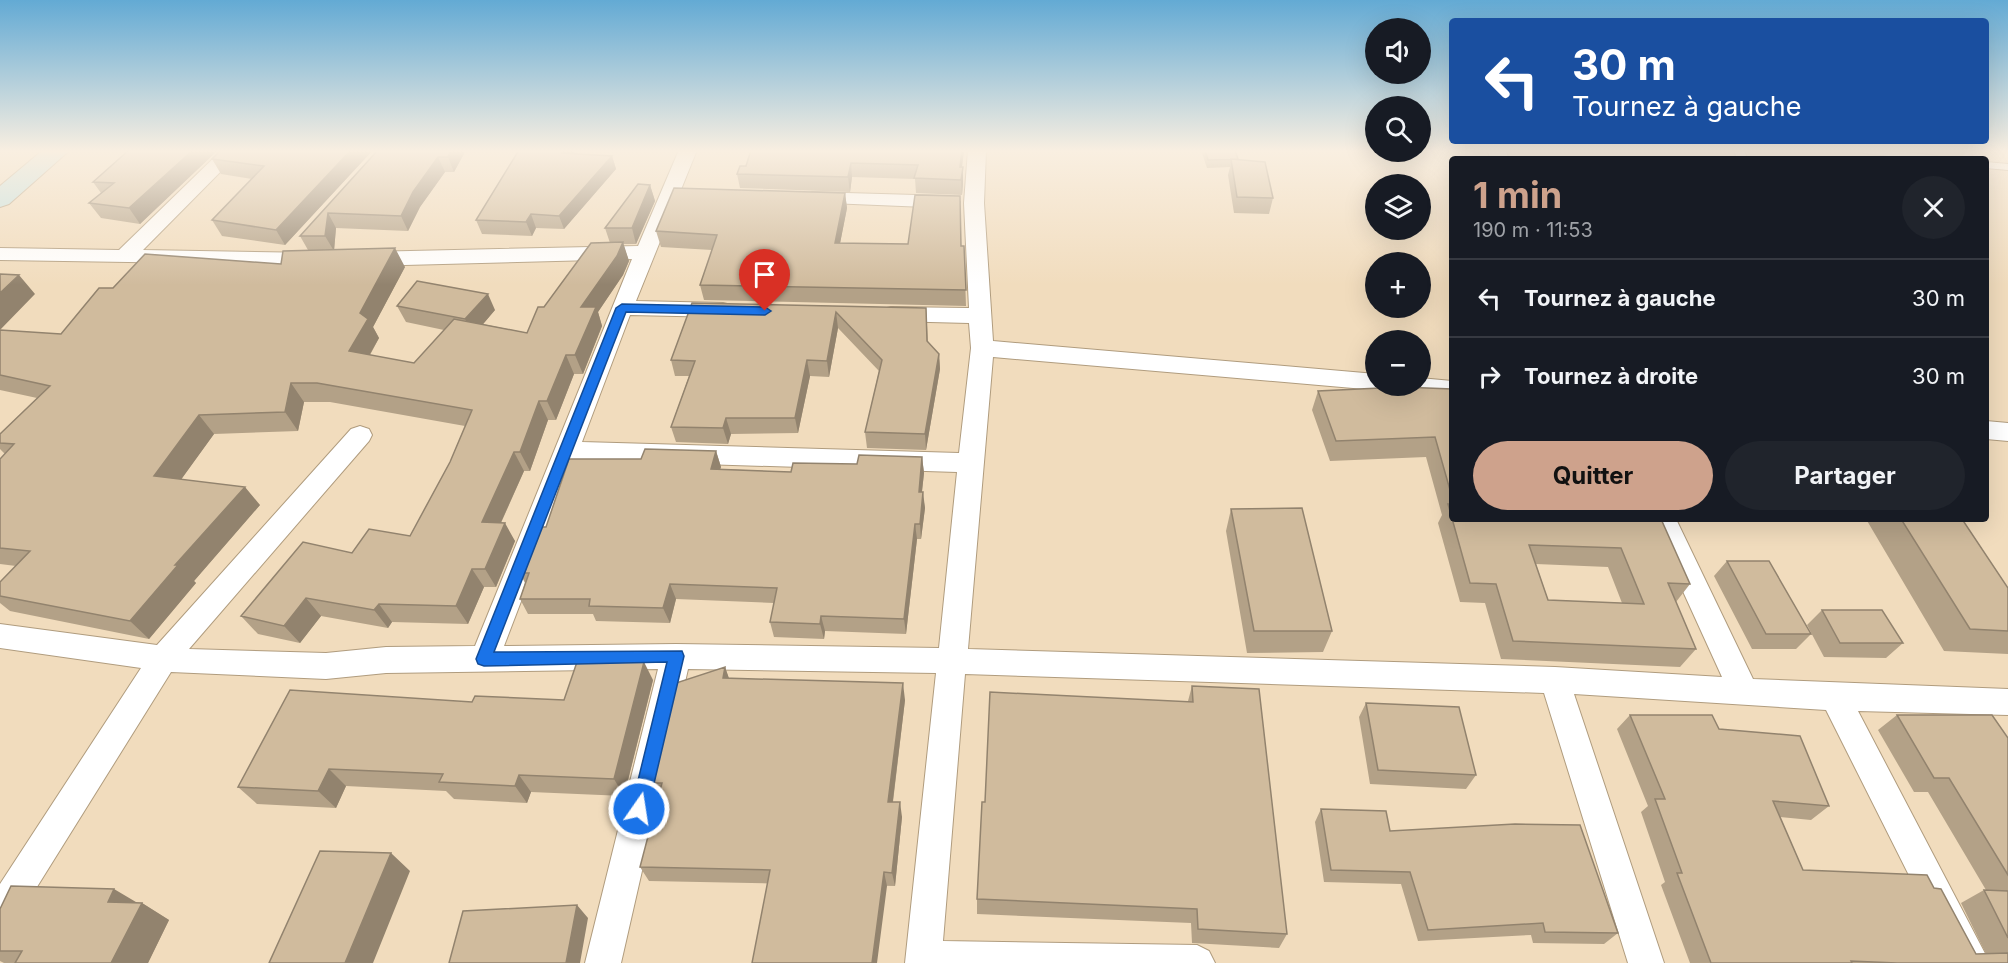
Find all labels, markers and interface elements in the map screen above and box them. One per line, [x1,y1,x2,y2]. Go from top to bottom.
map controls [1365,18,1431,396]
button: sound [1365,18,1431,84]
text: 30 m [1572,39,1676,90]
icon: left [1473,42,1551,120]
text: Tournez à gauche [1572,90,1801,123]
button: search [1365,96,1431,162]
text: 1 min [1473,173,1562,217]
button: layers [1365,174,1431,240]
button: close [1902,176,1965,239]
text: 190 m · 11:53 [1473,218,1593,242]
pin [739,249,790,311]
button: + [1365,252,1431,318]
icon: arrive [748,258,781,291]
icon: left [1473,282,1506,315]
text: Tournez à gauche [1524,285,1716,311]
text: 30 m [1912,285,1965,311]
button: − [1365,330,1431,396]
icon: right [1473,360,1506,393]
text: Tournez à droite [1524,363,1698,389]
text: 30 m [1912,363,1965,389]
button: Quitter [1473,441,1713,510]
button: Partager [1725,441,1965,510]
position arrow [607,777,671,841]

